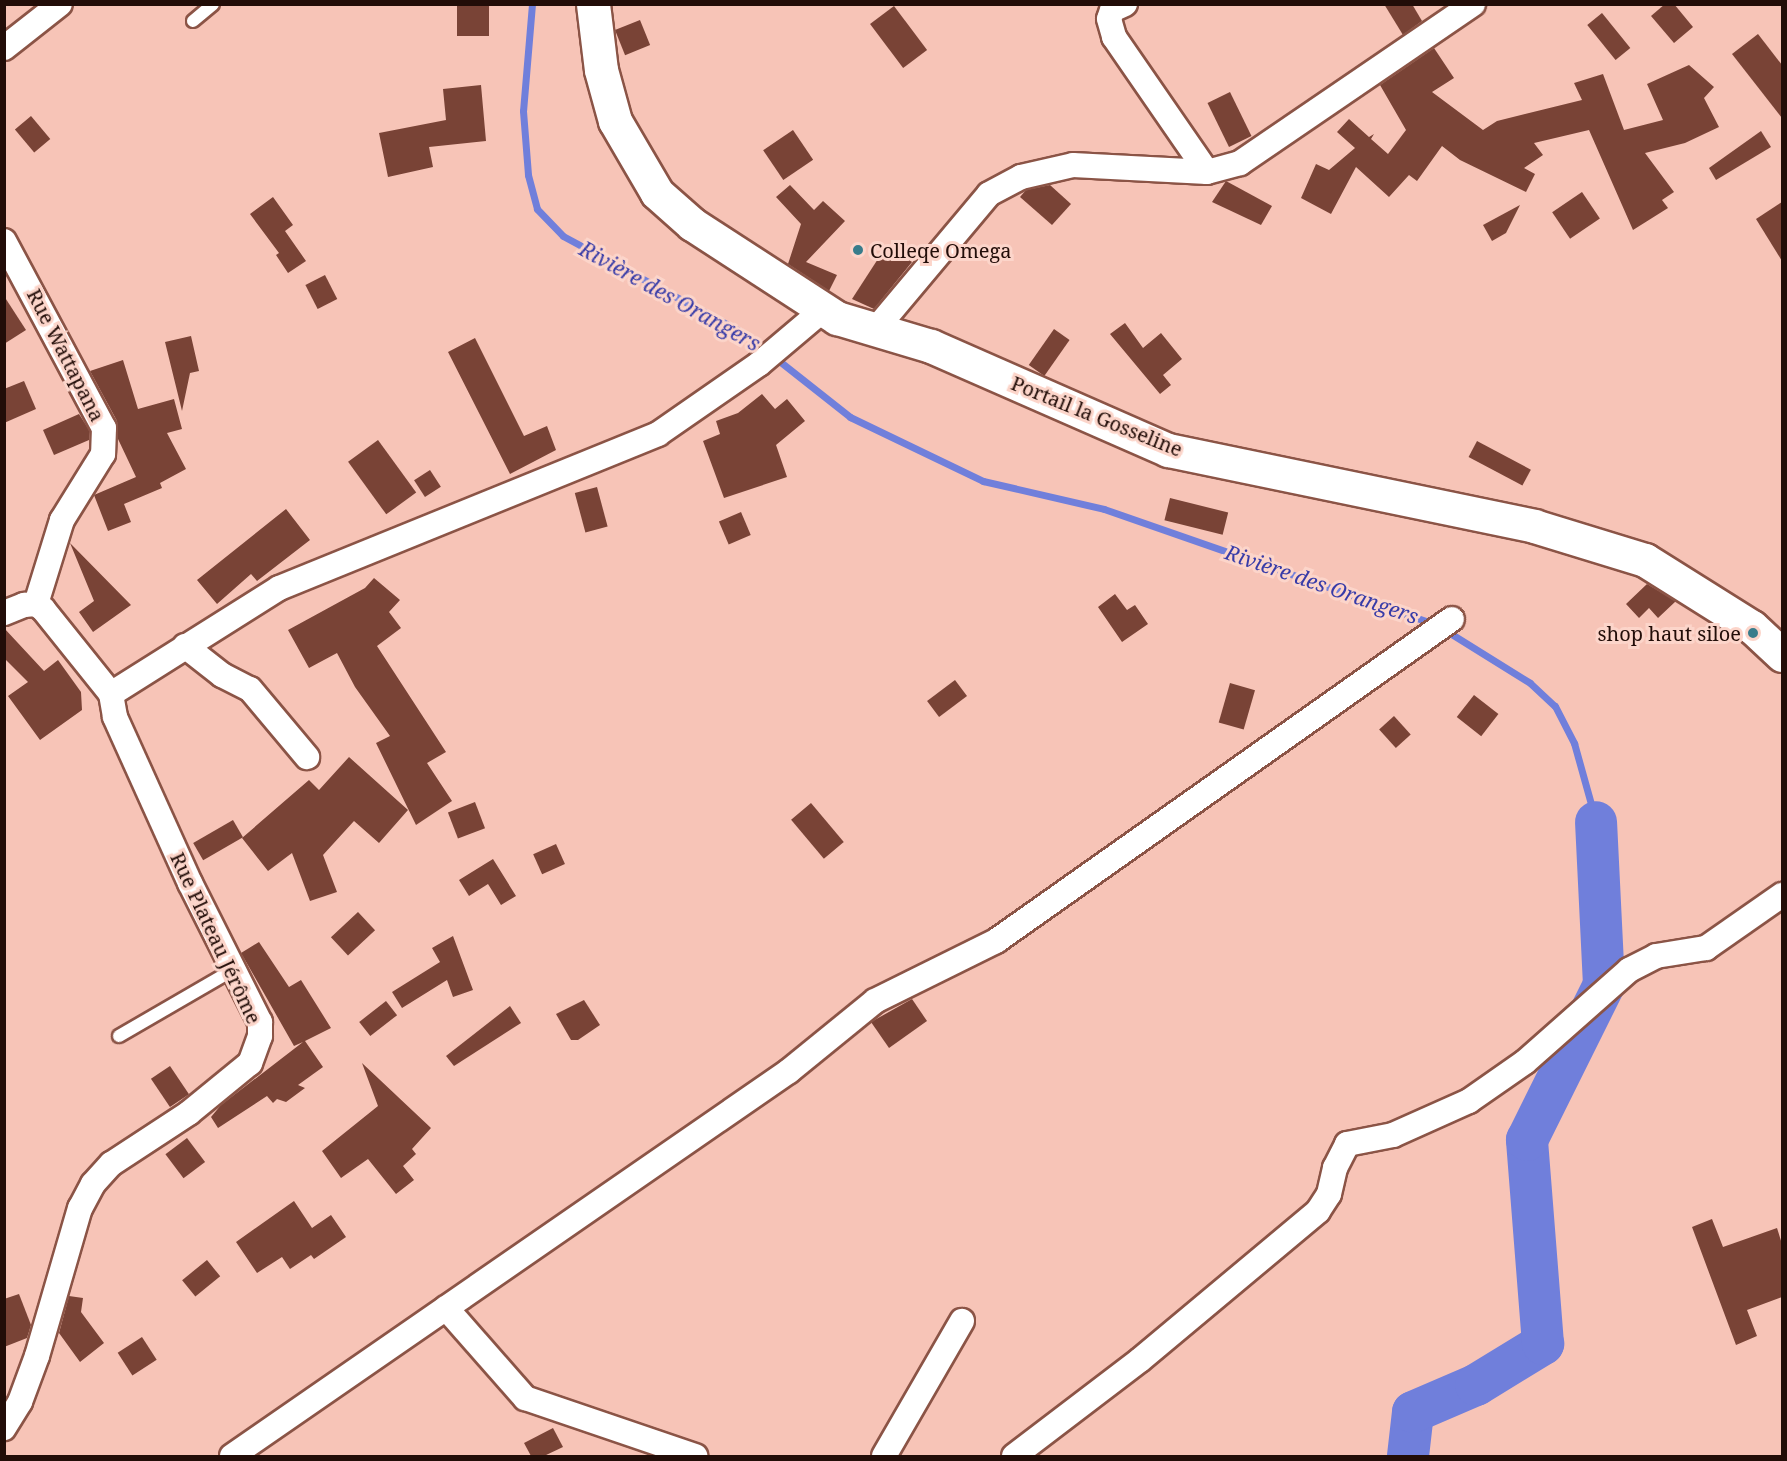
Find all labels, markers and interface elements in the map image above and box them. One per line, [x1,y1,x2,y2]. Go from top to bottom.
water label: Rivière des Orangers [575,236,765,356]
place label: Colleqe Omega [870,238,1012,262]
marker: Colleqe Omega [851,243,865,257]
street label: Rue Wattapana [22,285,110,425]
street label: Portail la Gosseline [1008,371,1186,461]
water label: Rivière des Orangers [1222,539,1422,629]
place label: shop haut siloe [1598,621,1741,645]
marker: shop haut siloe [1746,626,1760,640]
street label: Rue Plateau Jérôme [166,848,266,1028]

